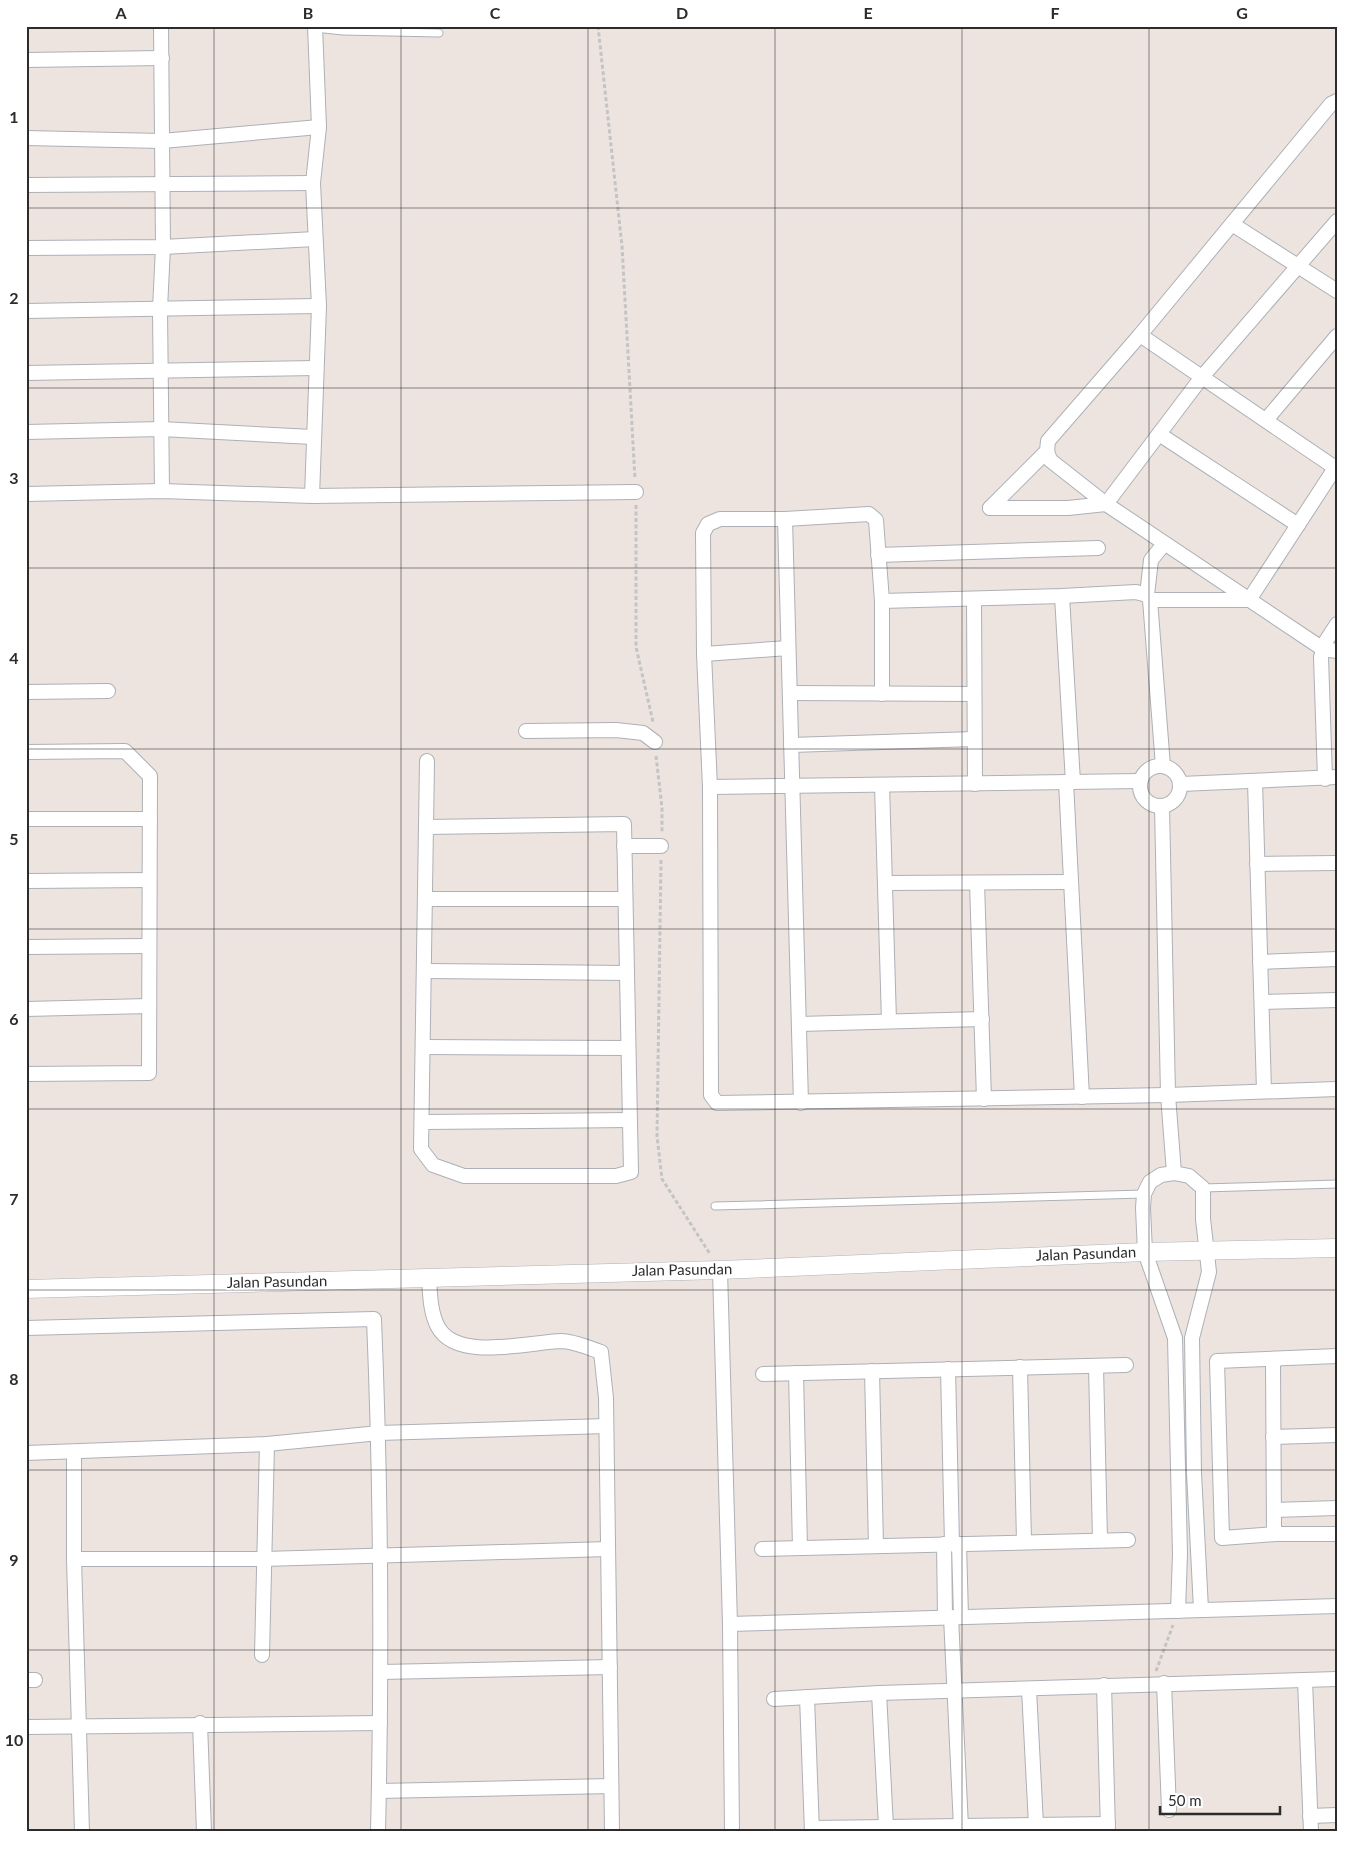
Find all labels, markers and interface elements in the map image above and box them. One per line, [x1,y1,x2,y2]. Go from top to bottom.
text: A [114,3,127,22]
text: B [303,3,313,22]
text: C [490,3,501,22]
text: D [676,3,688,22]
text: E [863,3,873,22]
text: F [1050,3,1060,22]
text: G [1236,3,1248,22]
text: 1 [9,107,19,126]
text: 2 [9,288,19,307]
text: 3 [9,468,19,487]
text: 4 [9,648,19,667]
text: 5 [9,829,19,848]
text: 6 [9,1009,19,1028]
text: 7 [9,1189,19,1208]
street label: Jalan Pasundan [1035,1242,1136,1264]
street label: Jalan Pasundan [632,1259,732,1279]
street label: Jalan Pasundan [227,1271,327,1291]
text: 8 [9,1369,19,1388]
text: 9 [9,1550,19,1569]
text: 10 [5,1730,23,1749]
scale bar [1160,1783,1280,1815]
text: 50 m [1168,1791,1202,1809]

